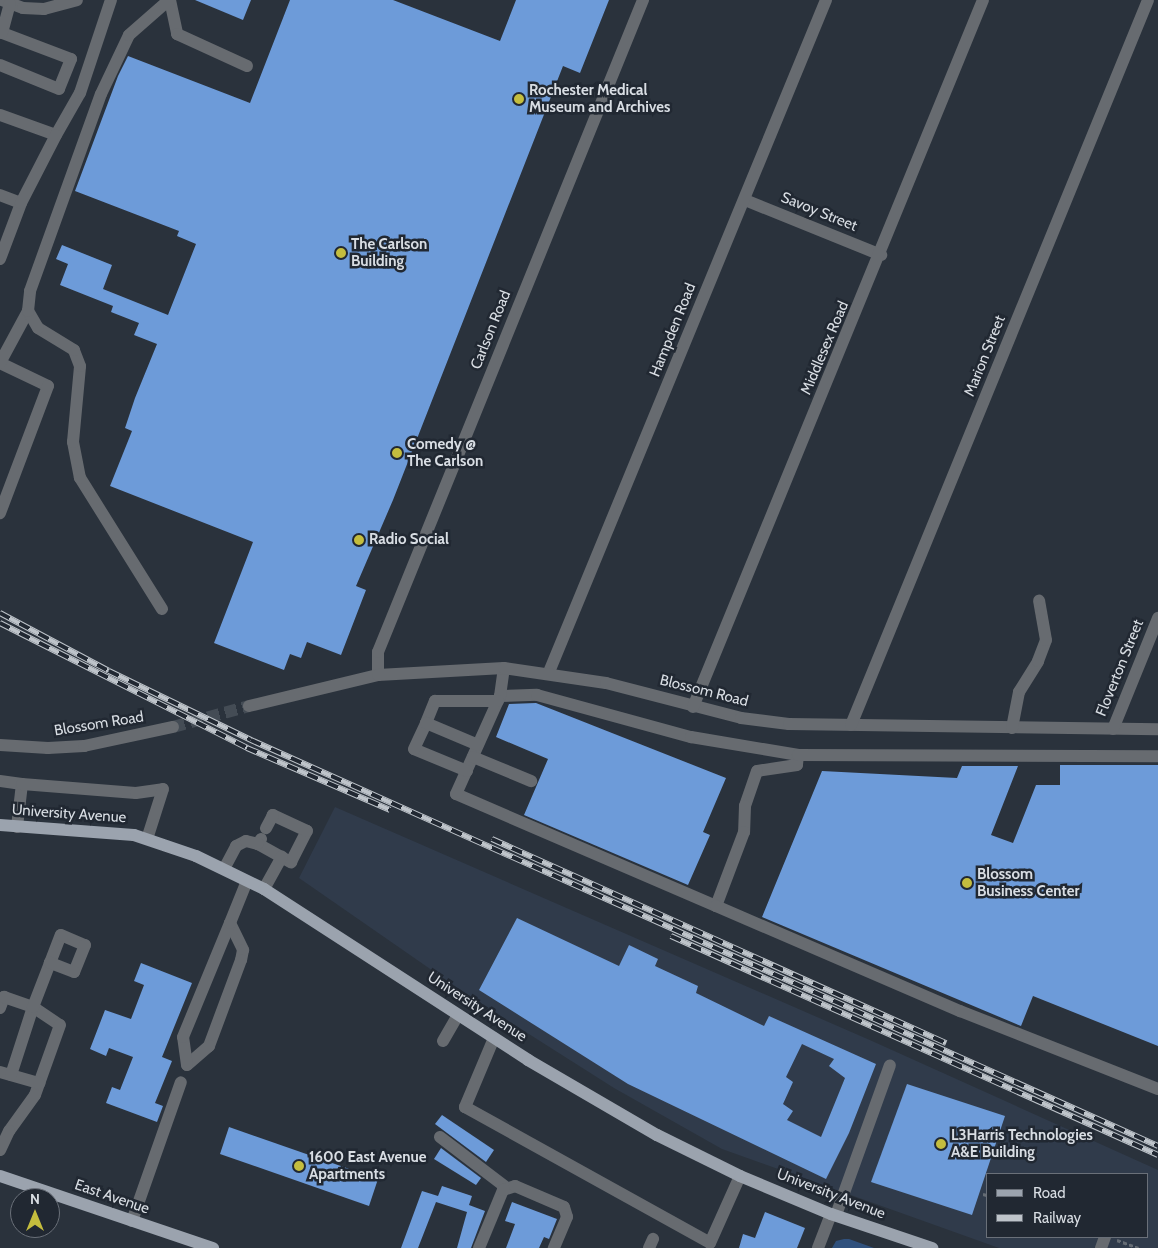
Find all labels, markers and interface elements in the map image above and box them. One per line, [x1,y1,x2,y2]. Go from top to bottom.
place label: Rochester Medical Museum and Archives [529,81,670,116]
marker: Rochester Medical Museum and Archives [513,93,525,105]
street label: Savoy Street [778,189,860,235]
place label: The Carlson Building [351,235,427,270]
marker: The Carlson Building [335,247,347,259]
street label: Hampden Road [646,281,700,379]
street label: Carlson Road [467,288,515,372]
street label: Middlesex Road [797,299,853,397]
street label: Marion Street [961,313,1009,399]
place label: Comedy @ The Carlson [407,435,483,470]
marker: Comedy @ The Carlson [391,447,403,459]
place label: Radio Social [369,531,449,549]
marker: Radio Social [353,534,365,546]
street label: Floverton Street [1092,617,1148,719]
street label: Blossom Road [658,671,750,711]
street label: Blossom Road [53,708,145,740]
street label: University Avenue [11,801,127,827]
place label: Blossom Business Center [977,865,1079,900]
marker: Blossom Business Center [961,877,973,889]
street label: University Avenue [424,968,530,1046]
place label: L3Harris Technologies A&E Building [951,1126,1093,1161]
marker: L3Harris Technologies A&E Building [935,1138,947,1150]
place label: 1600 East Avenue Apartments [309,1148,426,1183]
marker: 1600 East Avenue Apartments [293,1160,305,1172]
street label: University Avenue [774,1165,888,1223]
legend [986,1173,1148,1238]
street label: East Avenue [72,1176,152,1218]
text: Road [1033,1184,1066,1202]
north arrow [10,1188,60,1238]
text: N [30,1190,40,1208]
text: Railway [1033,1209,1081,1227]

